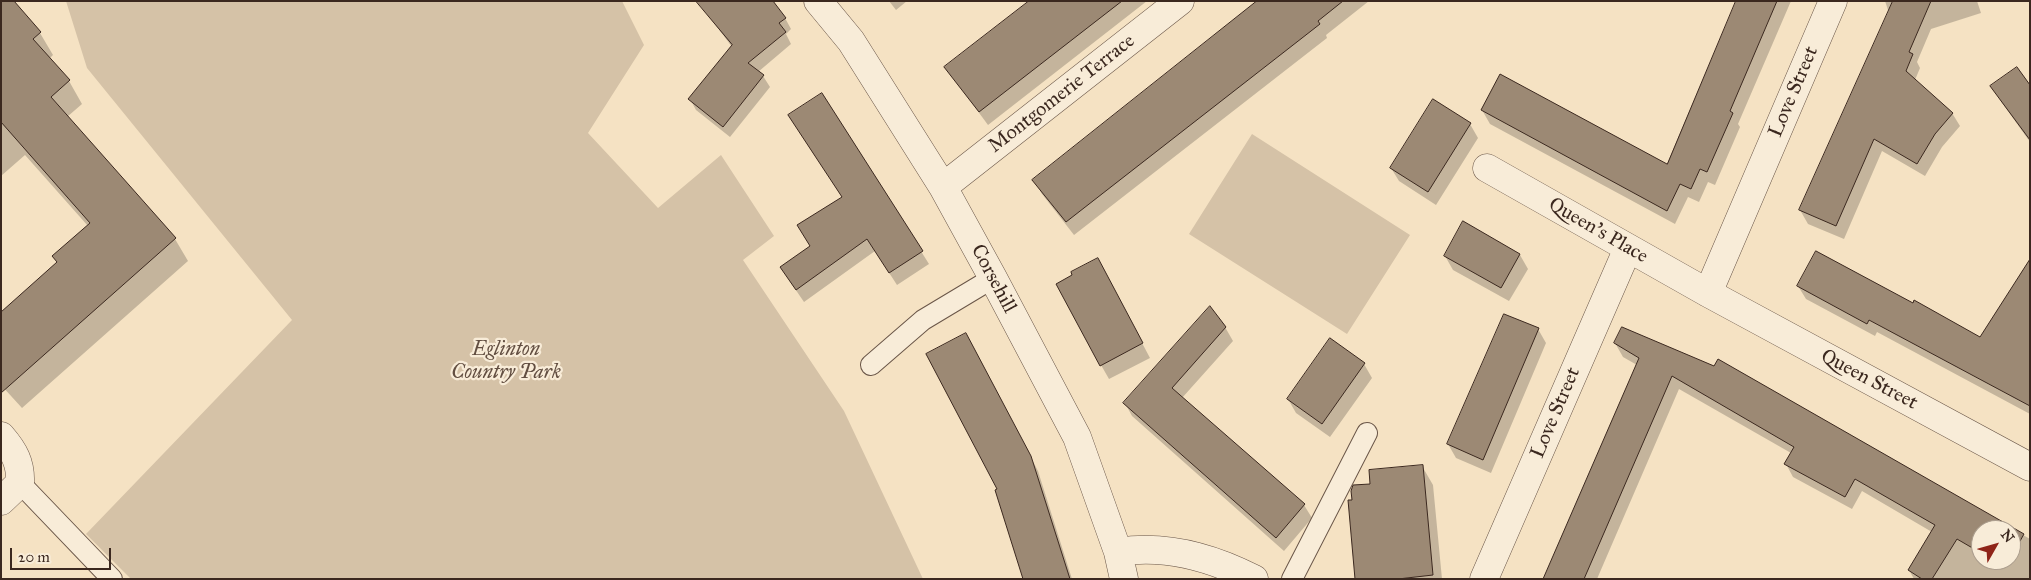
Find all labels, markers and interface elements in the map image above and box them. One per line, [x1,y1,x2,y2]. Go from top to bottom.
street label: Montgomerie Terrace [984,29,1140,159]
street label: Love Street [1764,43,1824,141]
street label: Queen's Place [1544,193,1652,269]
street label: Corsehill [965,241,1021,317]
park label: Eglinton Country Park [451,338,561,385]
street label: Queen Street [1816,344,1922,416]
street label: Love Street [1526,364,1586,462]
north arrow [1971,520,2021,570]
text: N [1997,526,2018,546]
scale bar [12,538,114,570]
text: 20 m [18,548,50,566]

